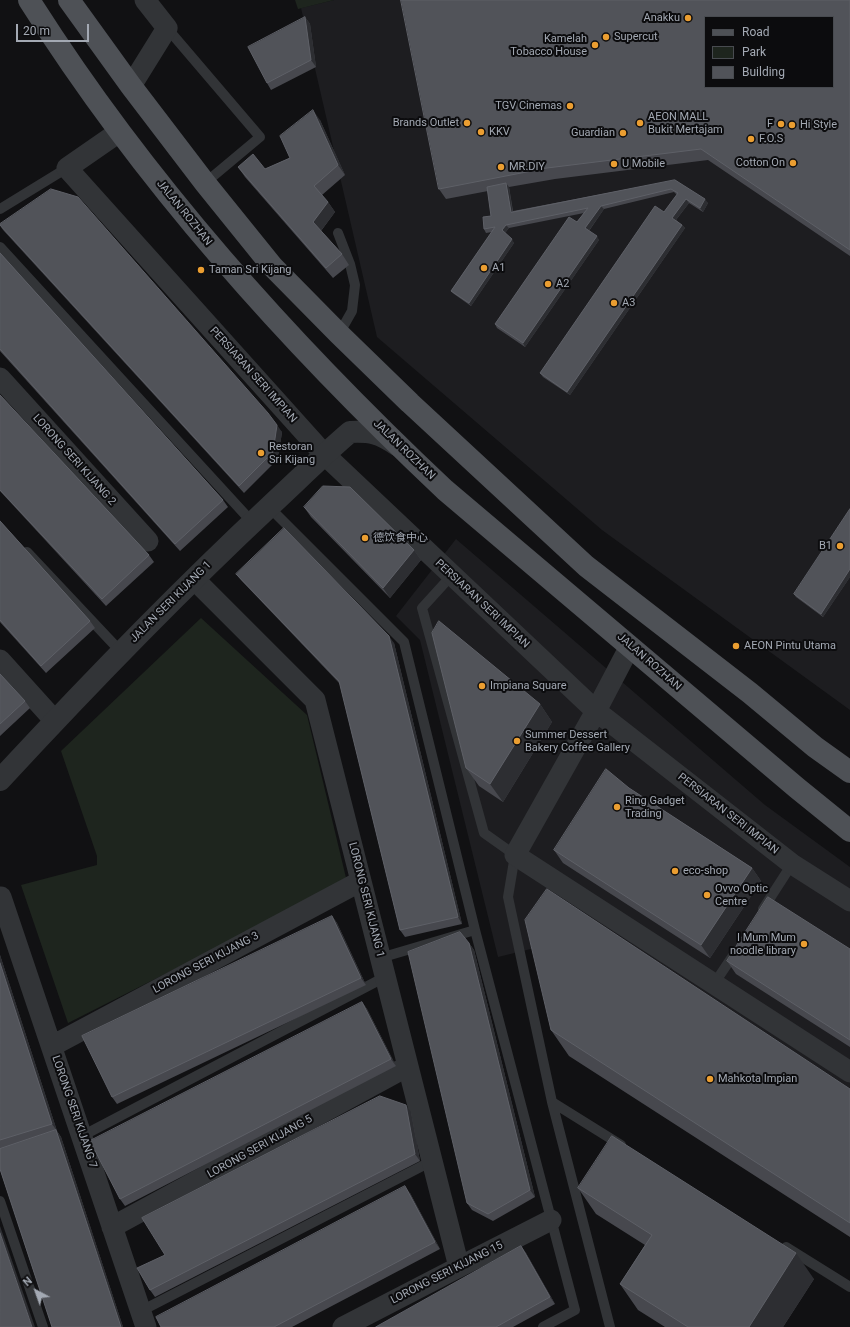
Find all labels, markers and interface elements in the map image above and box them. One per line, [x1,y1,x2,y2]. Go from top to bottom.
place label: Anakku [644,11,680,25]
marker: Anakku [683,13,693,23]
scale bar [18,16,91,42]
legend [704,16,834,88]
text: 20 m [23,24,50,38]
text: Road [742,25,770,39]
place label: Supercut [614,30,658,44]
place label: Kamelah Tobacco House [510,32,587,58]
marker: Supercut [601,32,611,42]
marker: Kamelah Tobacco House [590,40,600,50]
text: Park [742,45,766,59]
text: Building [742,65,785,79]
place label: TGV Cinemas [495,99,562,113]
marker: TGV Cinemas [565,101,575,111]
place label: AEON MALL Bukit Mertajam [648,110,723,136]
place label: Brands Outlet [393,116,459,130]
place label: F [767,117,773,131]
marker: Brands Outlet [462,118,472,128]
marker: AEON MALL Bukit Mertajam [635,118,645,128]
place label: Hi Style [800,118,837,132]
marker: F [776,119,786,129]
marker: Hi Style [787,120,797,130]
place label: KKV [489,125,510,139]
place label: Guardian [571,126,615,140]
marker: KKV [476,127,486,137]
marker: Guardian [618,128,628,138]
place label: F.O.S [759,132,783,146]
marker: F.O.S [746,134,756,144]
place label: Cotton On [736,156,785,170]
place label: U Mobile [622,157,665,171]
marker: Cotton On [788,158,798,168]
marker: U Mobile [609,159,619,169]
place label: MR.DIY [509,160,545,174]
marker: MR.DIY [496,162,506,172]
street label: JALAN ROZHAN [153,177,215,249]
place label: A1 [492,261,505,275]
place label: Taman Sri Kijang [209,263,291,277]
marker: A1 [479,263,489,273]
marker: Taman Sri Kijang [196,265,206,275]
place label: A2 [556,277,569,291]
marker: A2 [543,279,553,289]
place label: A3 [622,296,635,310]
marker: A3 [609,298,619,308]
street label: PERSIARAN SERI IMPIAN [207,324,299,426]
street label: LORONG SERI KIJANG 2 [30,412,118,508]
street label: JALAN ROZHAN [370,417,438,483]
place label: Restoran Sri Kijang [269,440,315,466]
marker: Restoran Sri Kijang [256,448,266,458]
place label: 德饮食中心 [373,531,428,545]
marker: 德饮食中心 [360,533,370,543]
place label: B1 [819,539,832,553]
marker: B1 [835,541,845,551]
street label: PERSIARAN SERI IMPIAN [432,557,532,651]
street label: JALAN SERI KIJANG 1 [128,559,214,645]
street label: JALAN ROZHAN [614,631,684,693]
place label: AEON Pintu Utama [744,639,836,653]
marker: AEON Pintu Utama [731,641,741,651]
place label: Impiana Square [490,679,567,693]
marker: Impiana Square [477,681,487,691]
place label: Summer Dessert Bakery Coffee Gallery [525,728,630,754]
marker: Summer Dessert Bakery Coffee Gallery [512,736,522,746]
street label: PERSIARAN SERI IMPIAN [675,771,781,857]
place label: Ring Gadget Trading [625,794,685,820]
marker: Ring Gadget Trading [612,802,622,812]
street label: LORONG SERI KIJANG 1 [345,841,387,959]
place label: eco-shop [683,864,728,878]
marker: eco-shop [670,866,680,876]
place label: Ovvo Optic Centre [715,882,768,908]
marker: Ovvo Optic Centre [702,890,712,900]
street label: LORONG SERI KIJANG 3 [151,929,261,997]
place label: I Mum Mum noodle library [730,931,796,957]
marker: I Mum Mum noodle library [799,939,809,949]
street label: LORONG SERI KIJANG 7 [49,1054,99,1170]
place label: Mahkota Impian [718,1072,797,1086]
marker: Mahkota Impian [705,1074,715,1084]
street label: LORONG SERI KIJANG 5 [205,1113,315,1181]
street label: LORONG SERI KIJANG 15 [389,1239,505,1307]
north arrow [16,1271,56,1311]
text: N [21,1274,35,1289]

